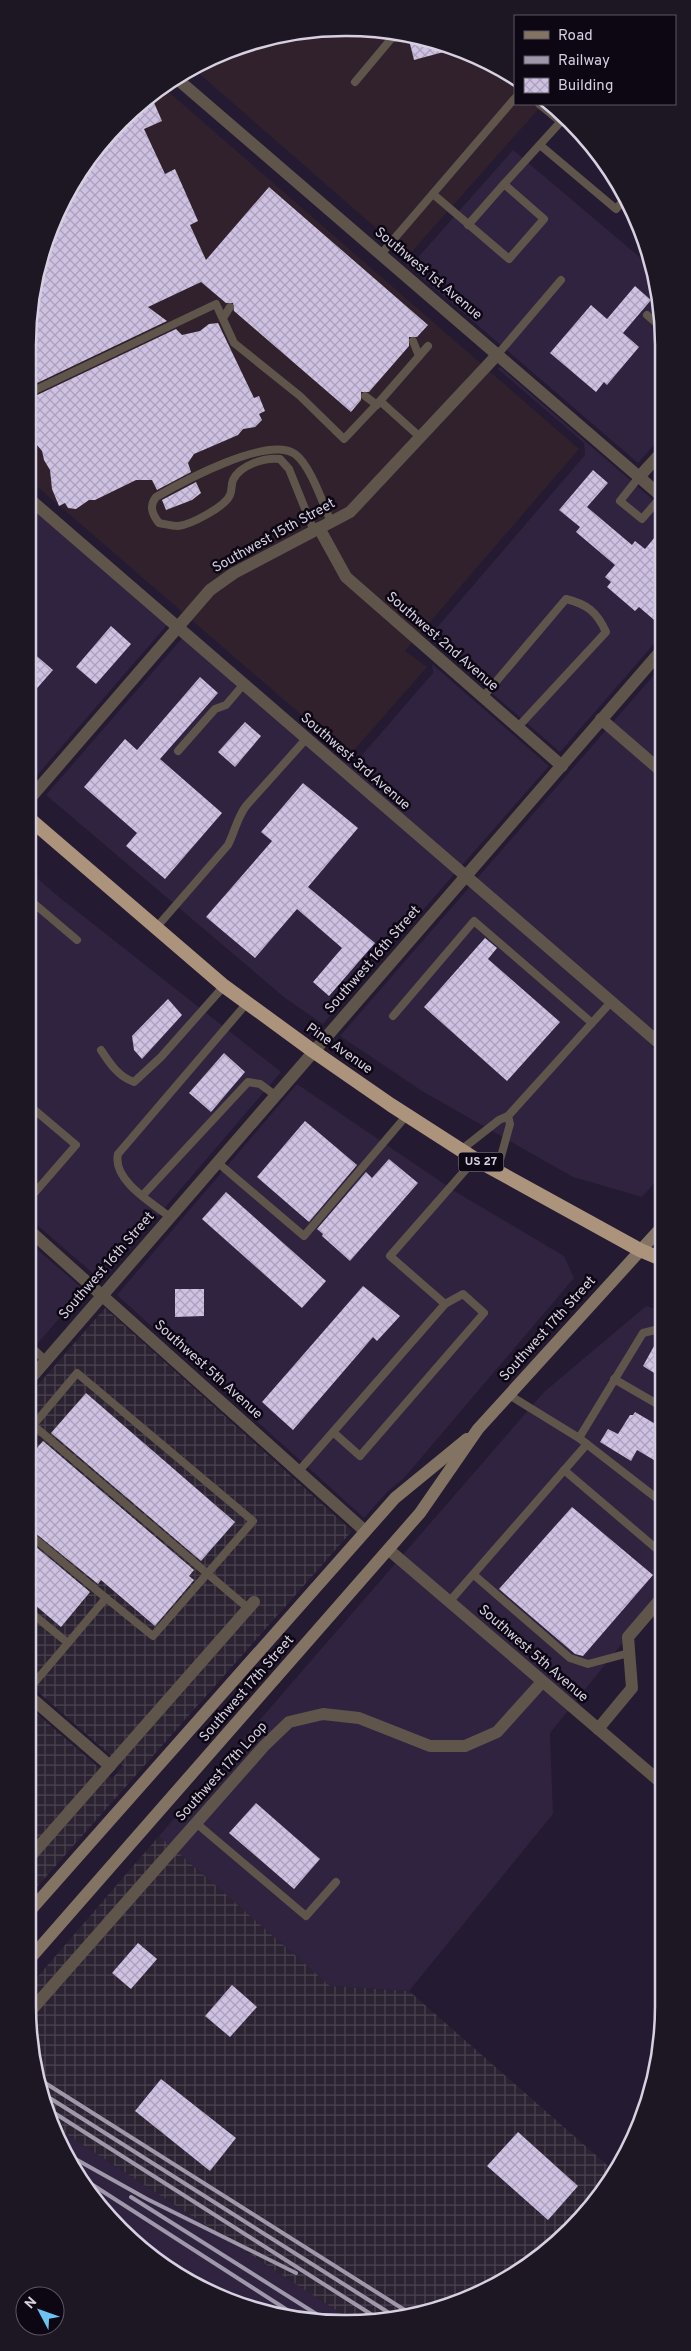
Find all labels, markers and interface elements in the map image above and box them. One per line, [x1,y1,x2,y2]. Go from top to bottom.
legend [514,15,676,105]
text: Road [558,27,593,46]
text: Railway [558,52,610,71]
text: Building [558,77,613,96]
street label: Southwest 1st Avenue [371,224,485,324]
street label: Southwest 15th Street [210,495,338,577]
street label: Southwest 2nd Avenue [382,589,502,695]
street label: Southwest 3rd Avenue [297,710,413,814]
street label: Southwest 16th Street [322,903,424,1017]
street label: Pine Avenue [302,1020,376,1078]
road number: US 27 [458,1152,504,1172]
street label: Southwest 16th Street [56,1209,158,1323]
street label: Southwest 17th Street [496,1273,600,1385]
street label: Southwest 5th Avenue [150,1317,266,1423]
street label: Southwest 5th Avenue [475,1602,591,1706]
street label: Southwest 17th Street [196,1632,298,1746]
street label: Southwest 17th Loop [173,1718,271,1825]
north arrow [15,2286,65,2336]
text: N [22,2294,41,2313]

